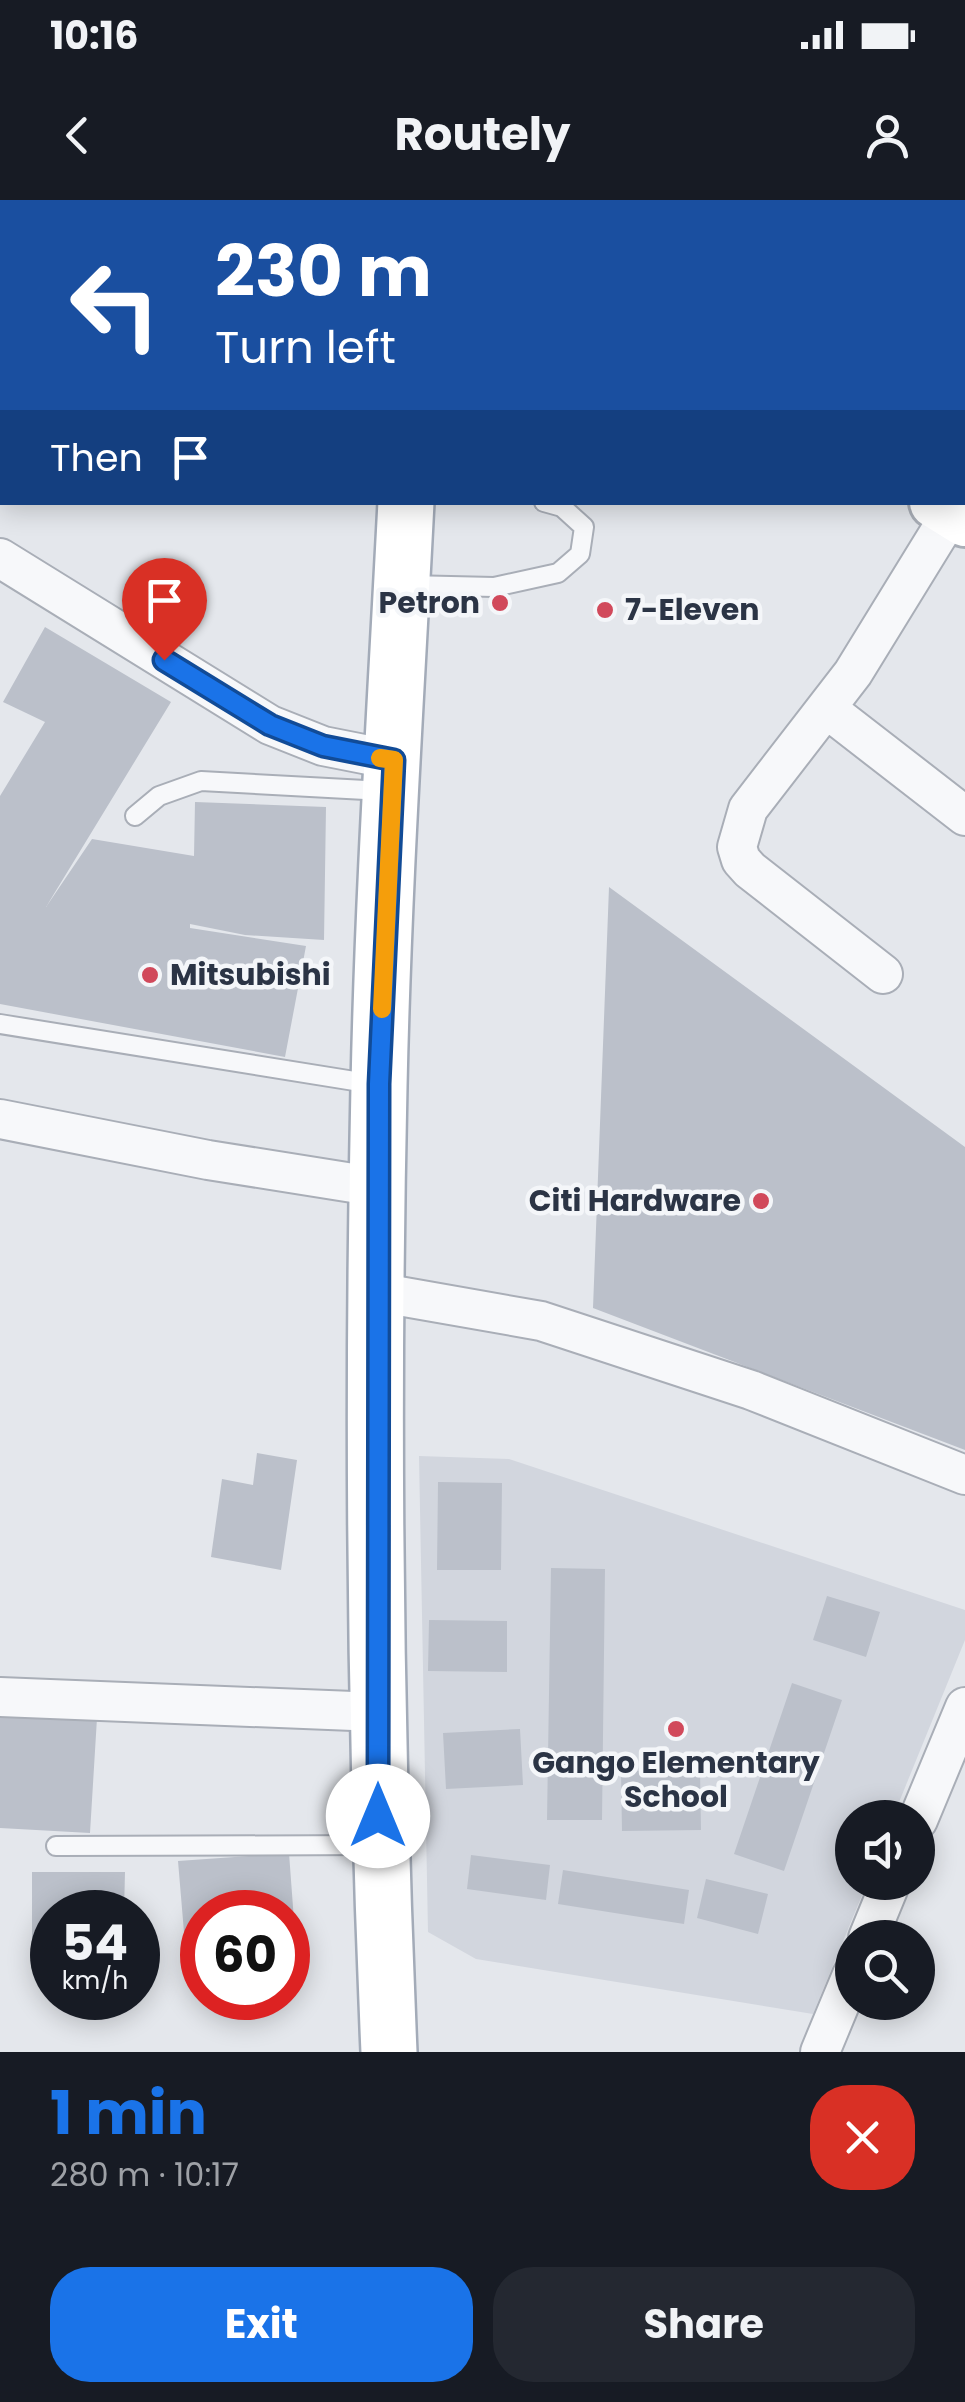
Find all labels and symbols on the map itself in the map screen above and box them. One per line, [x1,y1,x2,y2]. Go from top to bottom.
pin [122,558,207,661]
place label: Petron [378,581,480,624]
place label: 7-Eleven [625,588,760,631]
marker: Petron [489,592,511,614]
marker: 7-Eleven [594,599,616,621]
place label: Mitsubishi [170,953,331,996]
marker: Mitsubishi [139,964,161,986]
place label: Citi Hardware [529,1179,741,1222]
marker: Citi Hardware [750,1190,772,1212]
marker: Gango Elementary School [665,1718,687,1740]
place label: Gango Elementary School [532,1741,820,1818]
position arrow [326,1764,430,1868]
speed limit sign: 60 [180,1890,310,2020]

